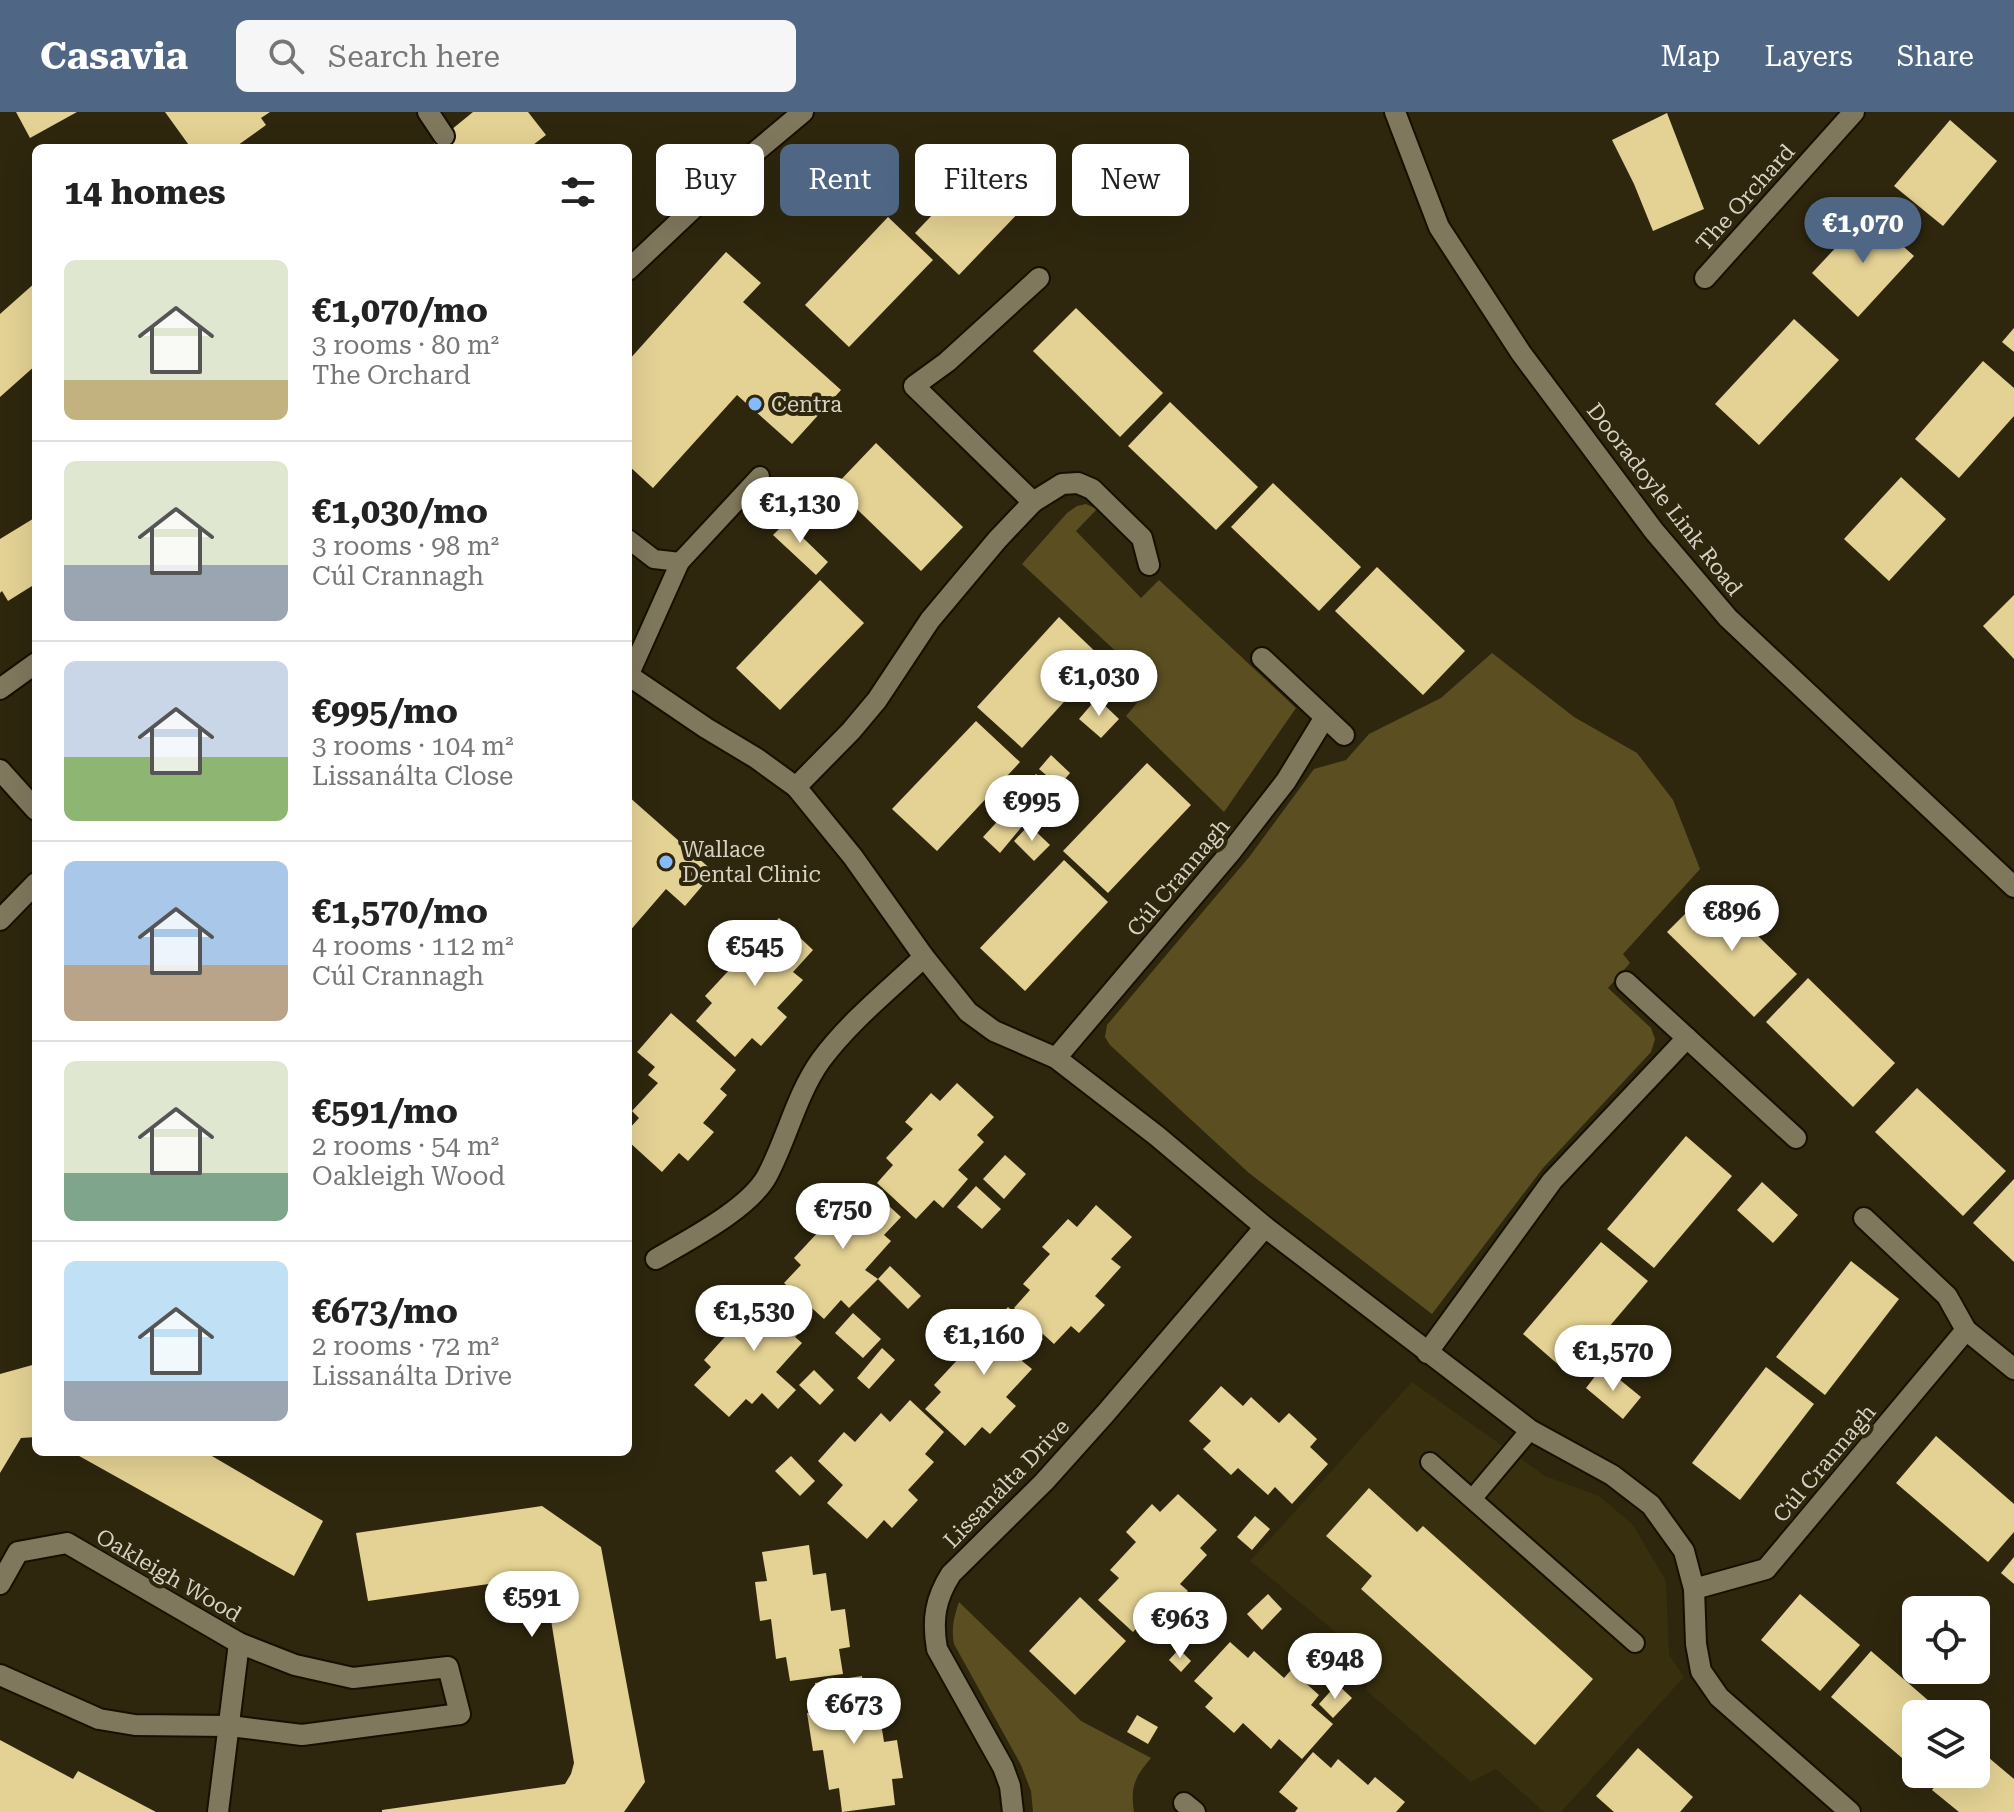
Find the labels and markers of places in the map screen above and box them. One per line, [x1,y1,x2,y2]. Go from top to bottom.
pin: €1,070 [1798,197,1928,265]
place label: Centra [771,392,842,417]
marker: Centra [746,395,764,413]
pin: €1,130 [735,477,865,545]
pin: €1,030 [1034,650,1164,718]
pin: €995 [985,775,1079,843]
place label: Wallace Dental Clinic [682,837,821,887]
marker: Wallace Dental Clinic [657,853,675,871]
pin: €896 [1685,885,1779,953]
pin: €545 [708,920,802,988]
pin: €750 [796,1183,890,1251]
pin: €1,530 [689,1285,819,1353]
pin: €1,160 [919,1309,1049,1377]
pin: €1,570 [1548,1325,1678,1393]
pin: €591 [485,1571,579,1639]
pin: €963 [1133,1592,1227,1660]
pin: €948 [1288,1633,1382,1701]
pin: €673 [807,1678,901,1746]

